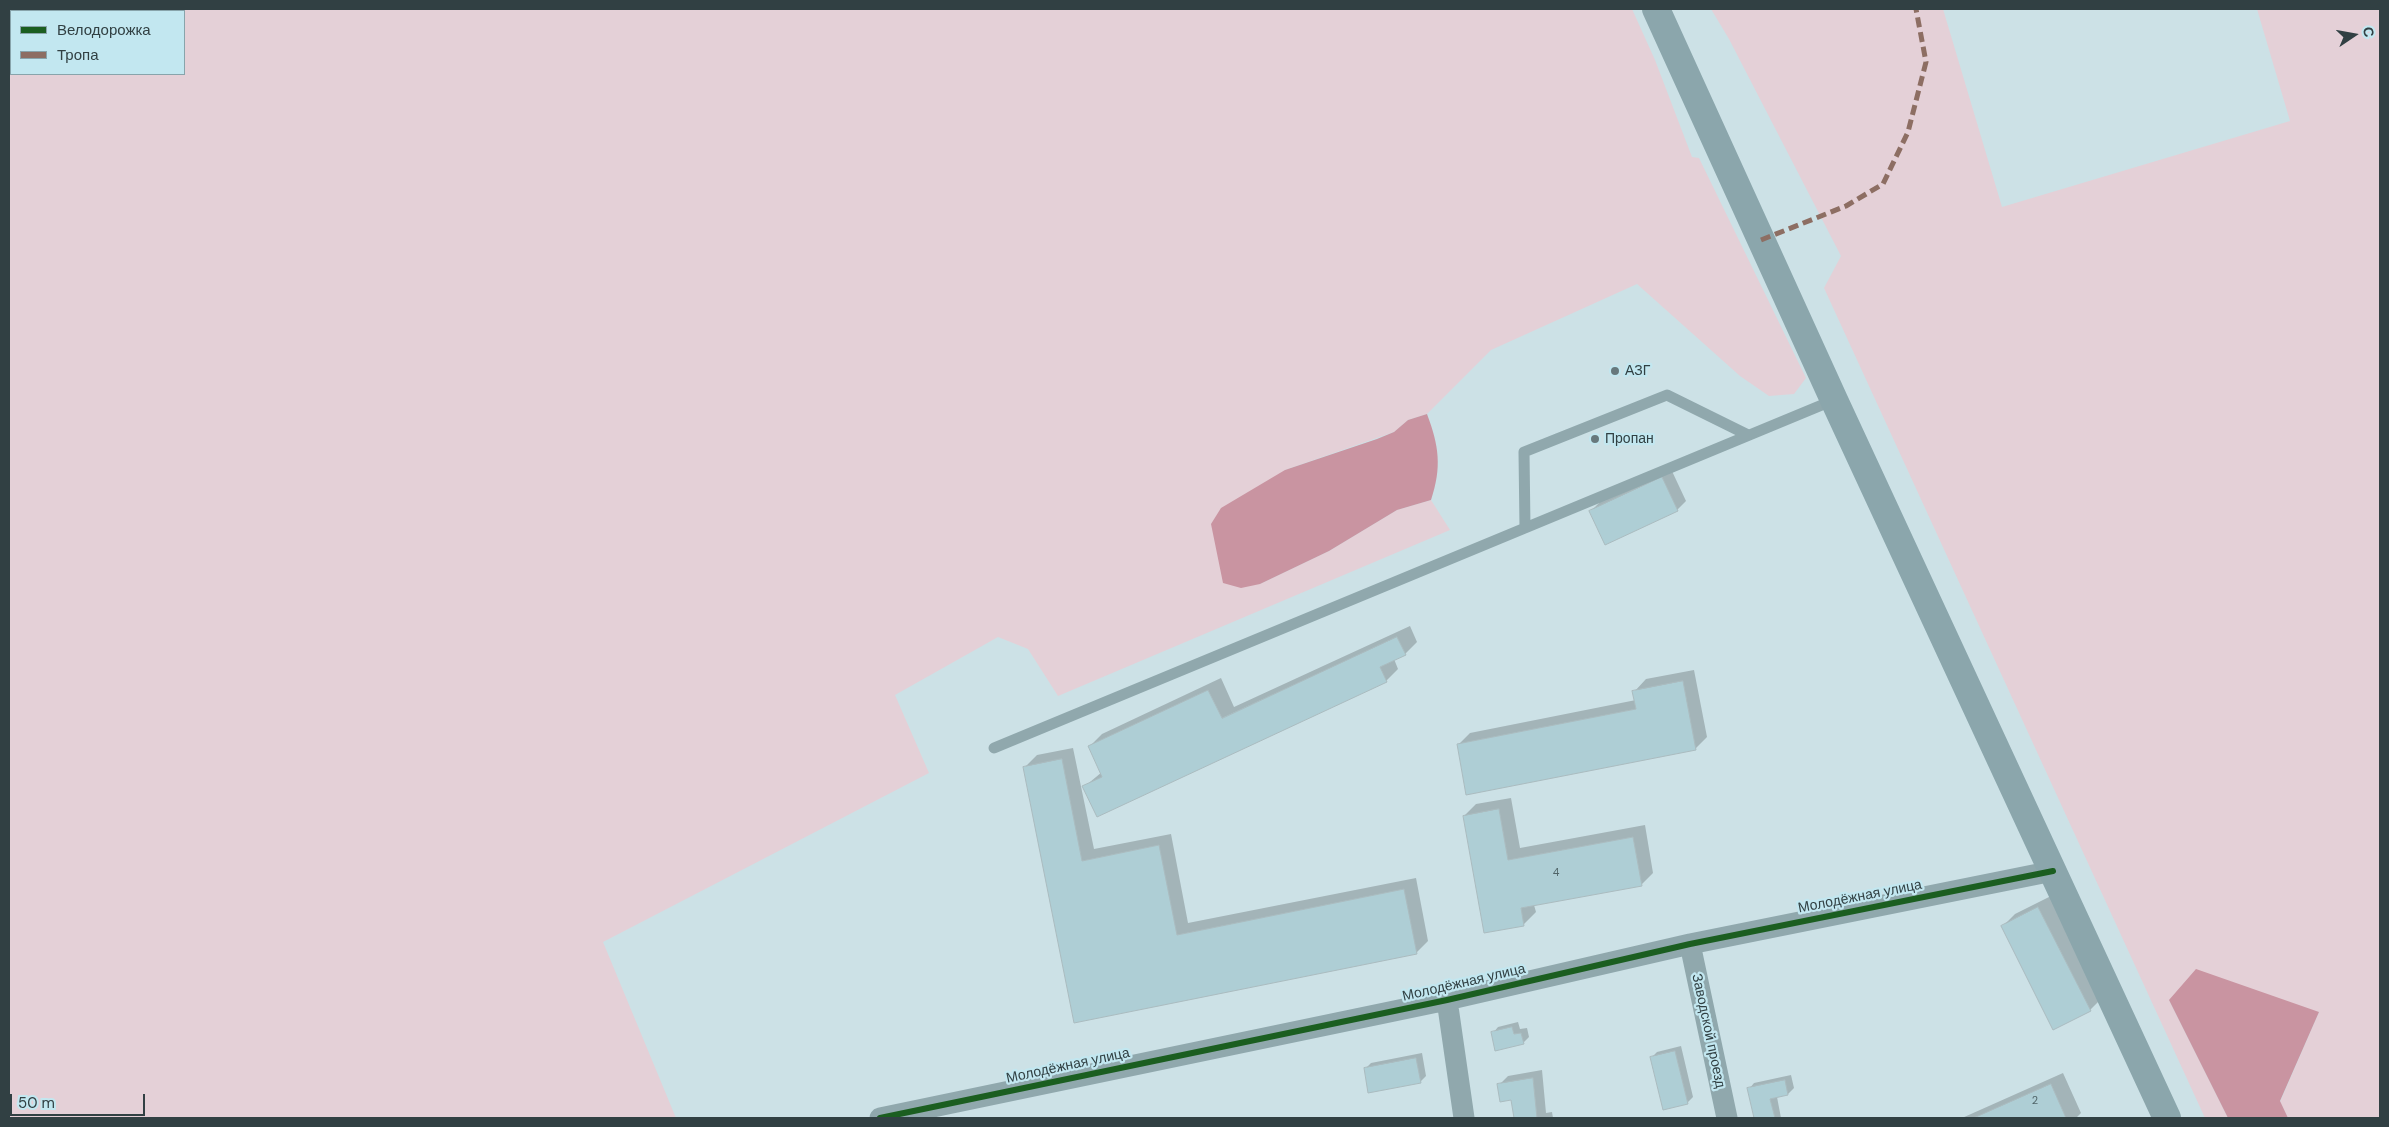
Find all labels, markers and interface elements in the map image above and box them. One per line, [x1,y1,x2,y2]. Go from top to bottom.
legend [10,10,185,75]
north arrow [2329,10,2379,60]
text: Велодорожка [57,20,151,40]
text: С [2359,25,2379,39]
text: Тропа [57,45,98,65]
place label: АЗГ [1625,363,1650,379]
marker: АЗГ [1609,365,1621,377]
place label: Пропан [1605,431,1654,447]
marker: Пропан [1589,433,1601,445]
house number: 4 [1553,866,1559,880]
street label: Молодёжная улица [1797,877,1923,917]
street label: Молодёжная улица [1401,961,1527,1005]
street label: Заводской проезд [1688,972,1728,1090]
street label: Молодёжная улица [1005,1045,1131,1087]
scale bar [12,1084,148,1116]
text: 50 m [18,1093,55,1113]
house number: 2 [2032,1094,2038,1108]

